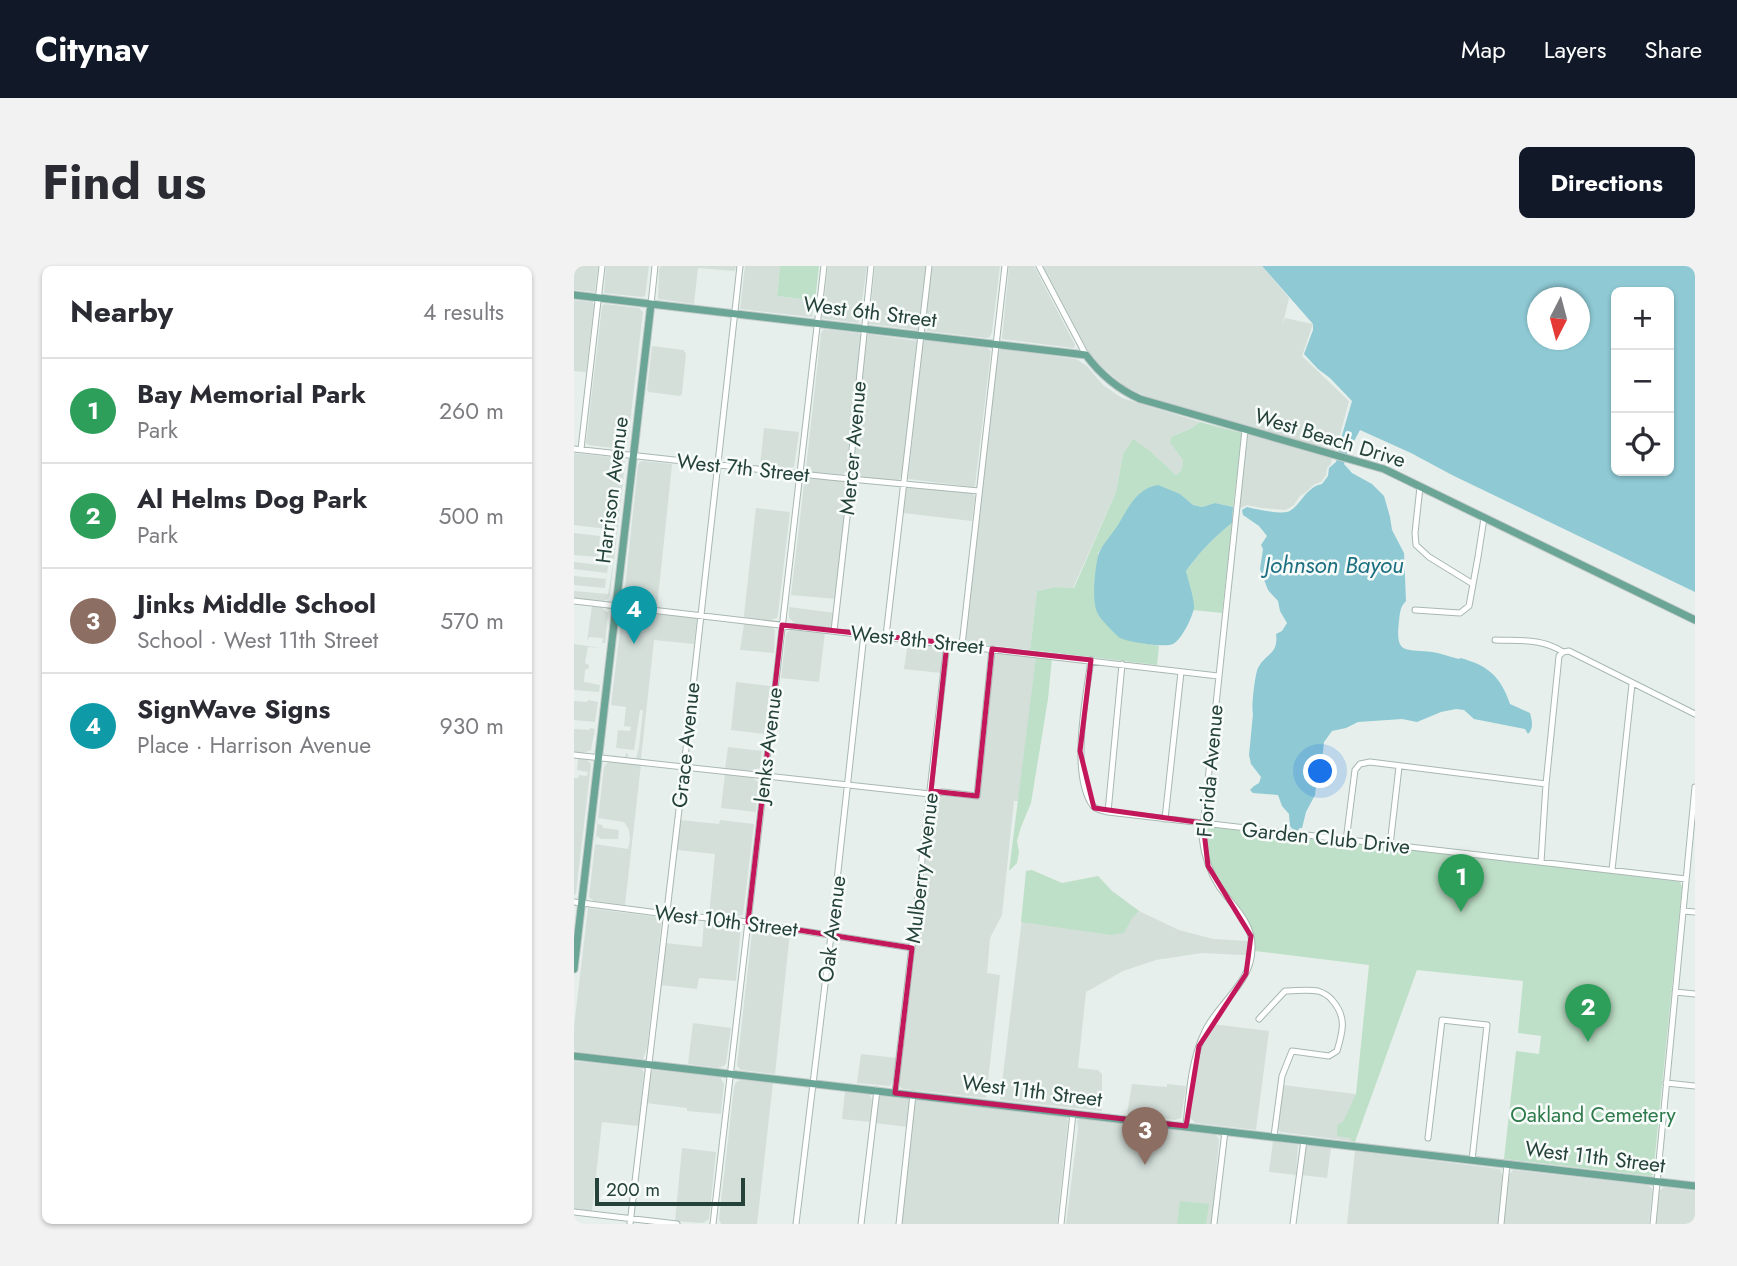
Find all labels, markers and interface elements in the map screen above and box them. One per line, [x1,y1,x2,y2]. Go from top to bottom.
text: Citynav [35,26,149,73]
text: Map [1461,32,1506,67]
text: Layers [1544,32,1606,67]
text: Share [1644,32,1702,67]
text: Find us [42,147,206,217]
button: Directions [1519,147,1695,218]
north arrow [1527,287,1590,350]
map controls [1611,287,1674,476]
button: + [1611,287,1674,350]
street label: West 6th Street [802,289,938,335]
text: Nearby [70,290,173,333]
text: 4 results [423,295,504,329]
button: − [1611,350,1674,413]
text: Bay Memorial Park [137,375,366,413]
street label: Mercer Avenue [832,380,874,516]
text: 1 [87,394,99,428]
text: 260 m [439,394,504,428]
street label: West Beach Drive [1251,401,1409,475]
text: Park [137,413,178,447]
button: locate [1611,413,1674,476]
street label: Harrison Avenue [588,415,636,565]
street label: West 7th Street [675,446,811,490]
text: Al Helms Dog Park [137,480,367,518]
text: 2 [85,499,101,533]
text: 500 m [439,499,504,533]
text: Park [137,518,178,552]
water label: Johnson Bayou [1260,548,1404,582]
text: Jinks Middle School [137,585,376,623]
pin: 4 [611,586,657,644]
text: 3 [86,604,100,638]
text: 570 m [440,604,504,638]
street label: West 8th Street [849,618,985,662]
text: School · West 11th Street [137,623,378,657]
street label: Grace Avenue [664,681,708,809]
street label: Jenks Avenue [746,685,790,808]
text: SignWave Signs [137,690,330,728]
street label: Florida Avenue [1189,703,1231,839]
text: 4 [85,709,101,743]
text: 930 m [440,709,504,743]
text: Place · Harrison Avenue [137,728,371,762]
your location [1303,754,1337,788]
street label: Mulberry Avenue [898,791,946,945]
street label: Garden Club Drive [1240,814,1412,862]
pin: 1 [1438,854,1484,912]
street label: Oak Avenue [811,874,853,984]
street label: West 10th Street [653,897,799,945]
pin: 2 [1565,984,1611,1042]
street label: West 11th Street [960,1068,1104,1114]
park label: Oakland Cemetery [1510,1100,1676,1130]
pin: 3 [1122,1107,1168,1165]
street label: West 11th Street [1523,1134,1667,1180]
scale bar [595,1175,746,1207]
text: 200 m [606,1176,660,1203]

